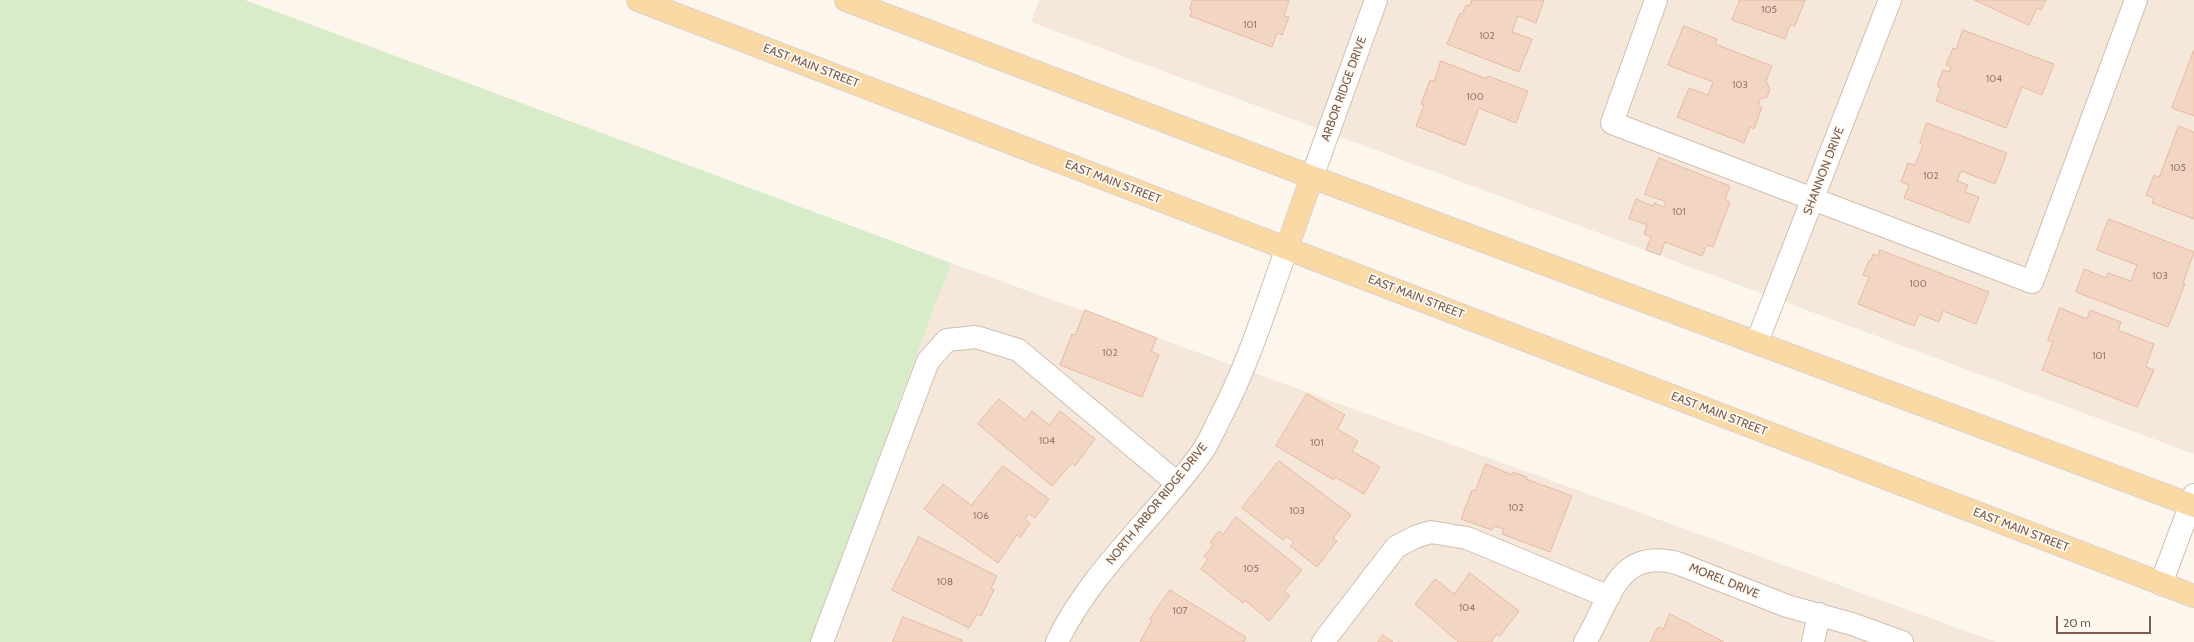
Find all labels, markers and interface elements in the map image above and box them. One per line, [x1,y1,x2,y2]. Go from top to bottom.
house number: 105 [1761,4,1777,16]
house number: 101 [1243,19,1257,31]
house number: 102 [1479,30,1495,42]
street label: ARBOR RIDGE DRIVE [1318,35,1370,143]
street label: EAST MAIN STREET [761,41,861,91]
house number: 104 [1986,73,2002,85]
house number: 103 [1732,79,1748,91]
house number: 100 [1466,91,1484,103]
street label: SHANNON DRIVE [1801,125,1847,217]
street label: EAST MAIN STREET [1063,157,1163,207]
house number: 105 [2170,162,2186,174]
house number: 102 [1923,170,1939,182]
house number: 101 [1672,206,1686,218]
house number: 103 [2152,270,2168,282]
street label: EAST MAIN STREET [1366,272,1466,322]
house number: 100 [1909,278,1927,290]
house number: 102 [1102,347,1118,359]
house number: 101 [2092,350,2106,362]
street label: EAST MAIN STREET [1669,389,1769,439]
house number: 104 [1039,435,1055,447]
house number: 101 [1310,437,1324,449]
street label: NORTH ARBOR RIDGE DRIVE [1103,440,1211,568]
house number: 102 [1508,502,1524,514]
house number: 103 [1289,505,1305,517]
street label: EAST MAIN STREET [1971,505,2071,555]
house number: 106 [973,510,989,522]
street label: MOREL DRIVE [1687,560,1761,602]
house number: 105 [1243,563,1259,575]
house number: 108 [937,576,953,588]
house number: 104 [1459,602,1475,614]
house number: 107 [1172,605,1188,617]
scale bar [2058,608,2153,634]
text: 20 m [2063,615,2091,630]

